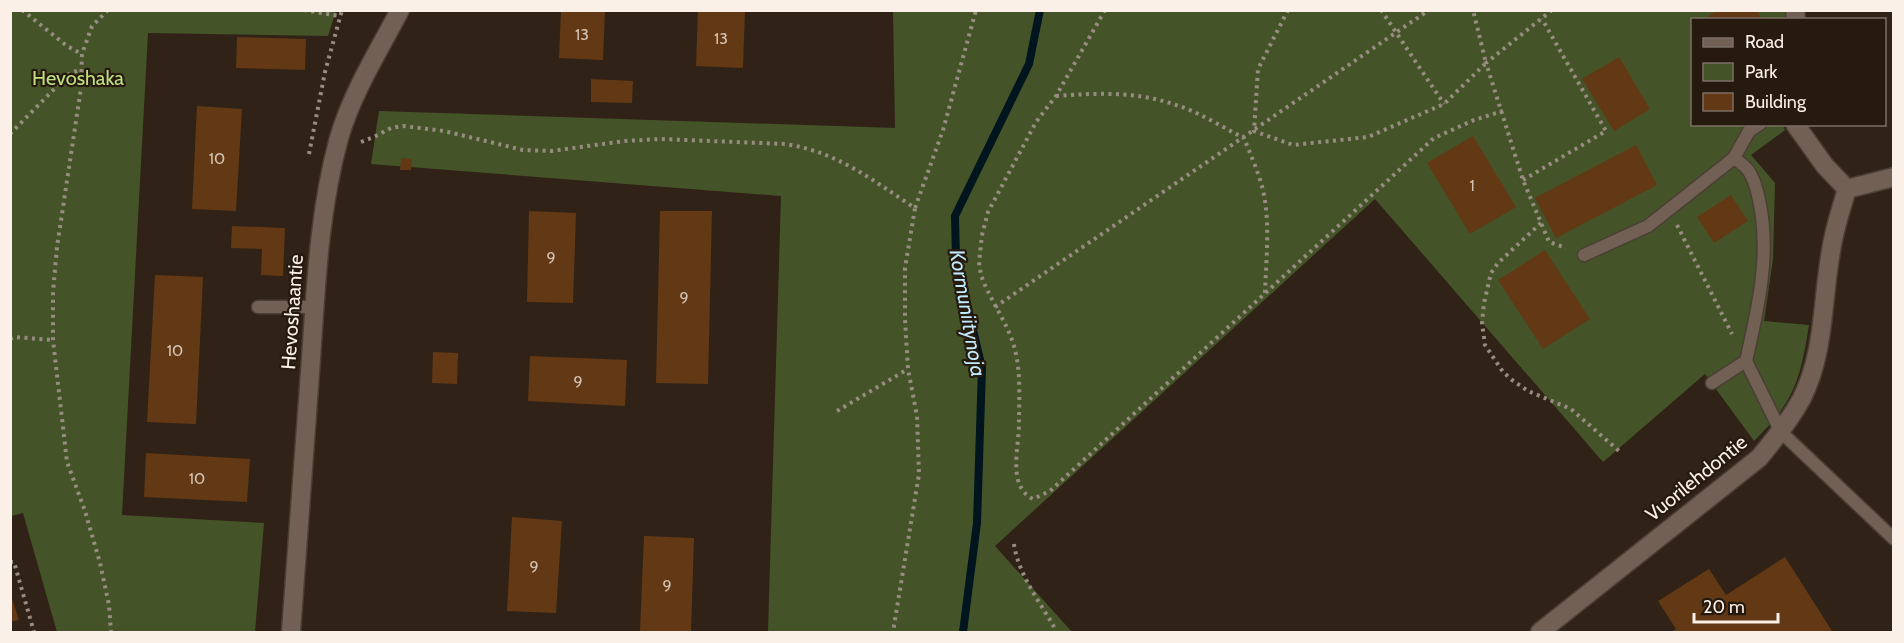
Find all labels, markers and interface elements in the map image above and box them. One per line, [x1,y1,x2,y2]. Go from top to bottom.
legend [1691,18,1886,126]
house number: 13 [575,25,589,44]
house number: 13 [714,29,728,48]
text: Road [1745,31,1784,53]
text: Park [1745,61,1778,83]
park label: Hevoshaka [32,66,124,90]
text: Building [1745,91,1807,113]
house number: 10 [209,149,225,168]
house number: 1 [1469,176,1475,195]
house number: 9 [546,248,556,267]
water label: Kormuniitynoja [944,248,991,379]
street label: Hevoshaantie [276,254,308,370]
house number: 9 [679,288,689,307]
house number: 10 [167,341,183,360]
house number: 9 [573,372,583,391]
street label: Vuorilehdontie [1640,430,1752,526]
house number: 10 [189,469,205,488]
house number: 9 [529,557,539,576]
house number: 9 [662,576,672,595]
scale bar [1694,586,1778,624]
text: 20 m [1703,596,1745,618]

